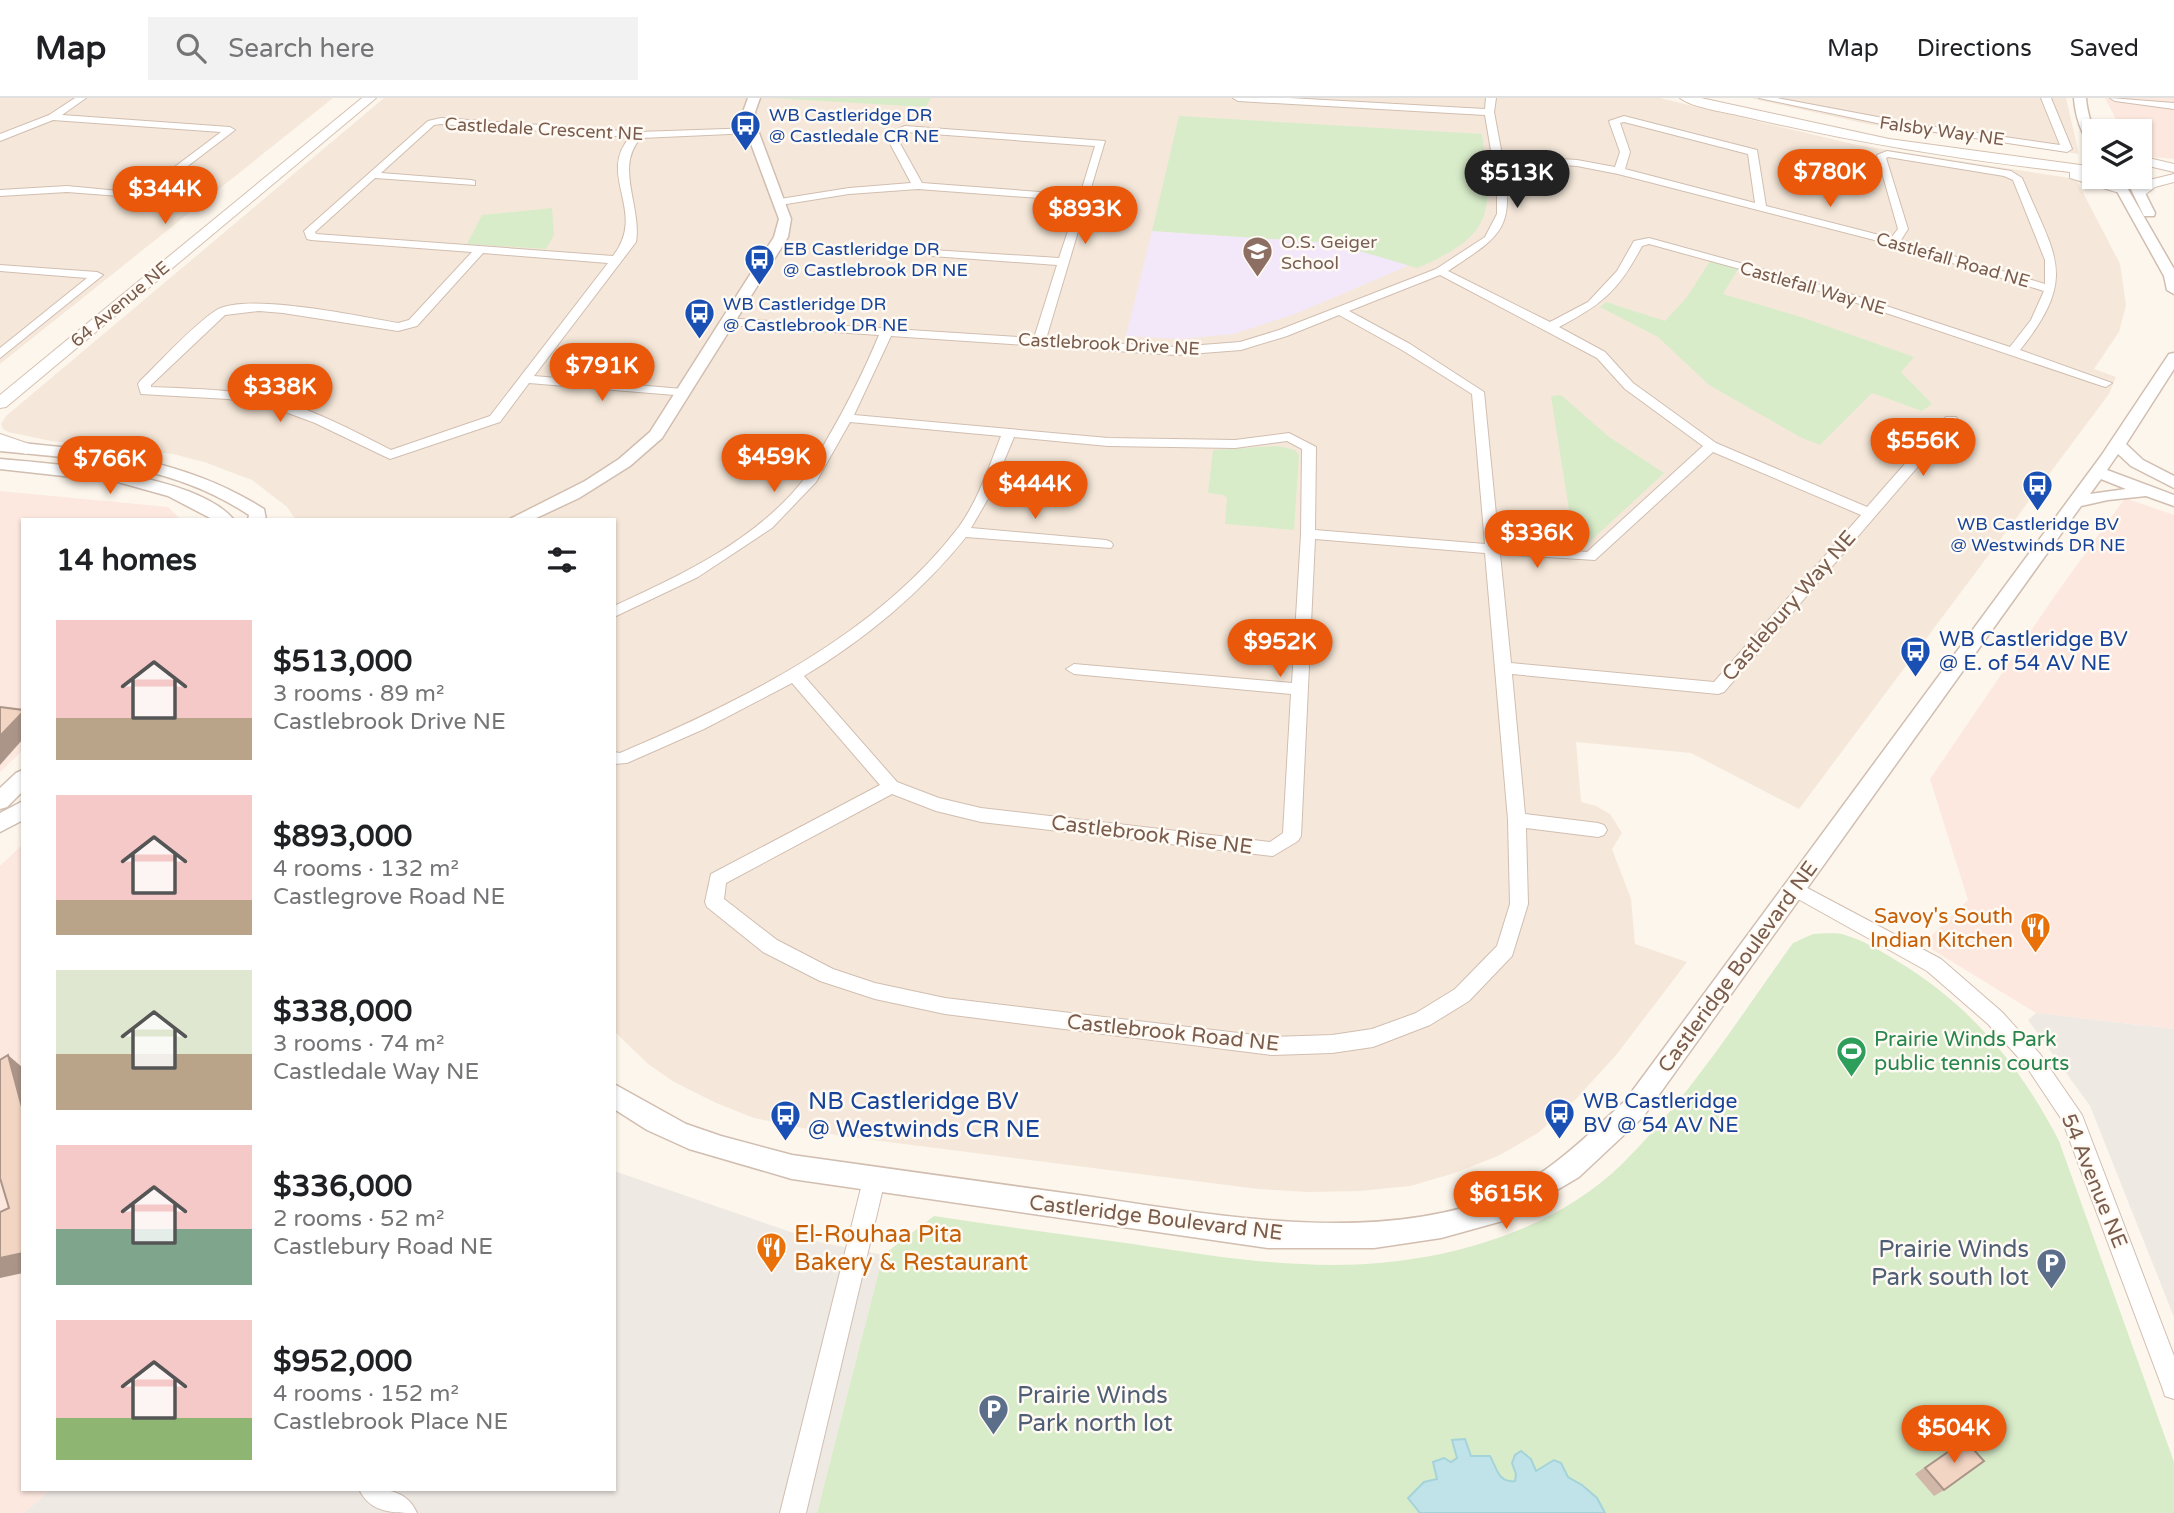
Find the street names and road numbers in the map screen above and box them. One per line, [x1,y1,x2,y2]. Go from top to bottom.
street label: Falsby Way NE [1878,111,2006,151]
street label: Castledale Crescent NE [444,113,644,145]
street label: Castlefall Road NE [1874,228,2032,292]
street label: 64 Avenue NE [66,256,174,352]
street label: Castlefall Way NE [1737,257,1889,319]
street label: Castlebrook Drive NE [1018,328,1200,360]
street label: Castlebury Way NE [1717,526,1861,686]
street label: Castlebrook Rise NE [1050,810,1254,860]
street label: Castleridge Boulevard NE [1653,856,1823,1078]
street label: Castlebrook Road NE [1066,1009,1280,1057]
street label: 54 Avenue NE [2056,1110,2132,1252]
street label: Castleridge Boulevard NE [1028,1190,1284,1246]

